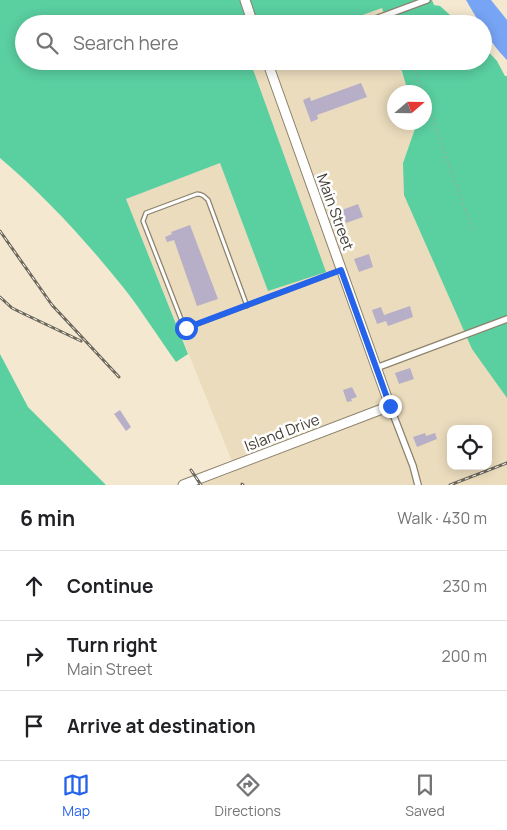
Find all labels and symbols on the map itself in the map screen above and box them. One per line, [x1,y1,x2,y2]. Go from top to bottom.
north arrow [387,85,432,130]
street label: Main Street [312,170,359,253]
route start [175,317,198,340]
route end [379,395,402,418]
street label: Island Drive [241,408,323,456]

